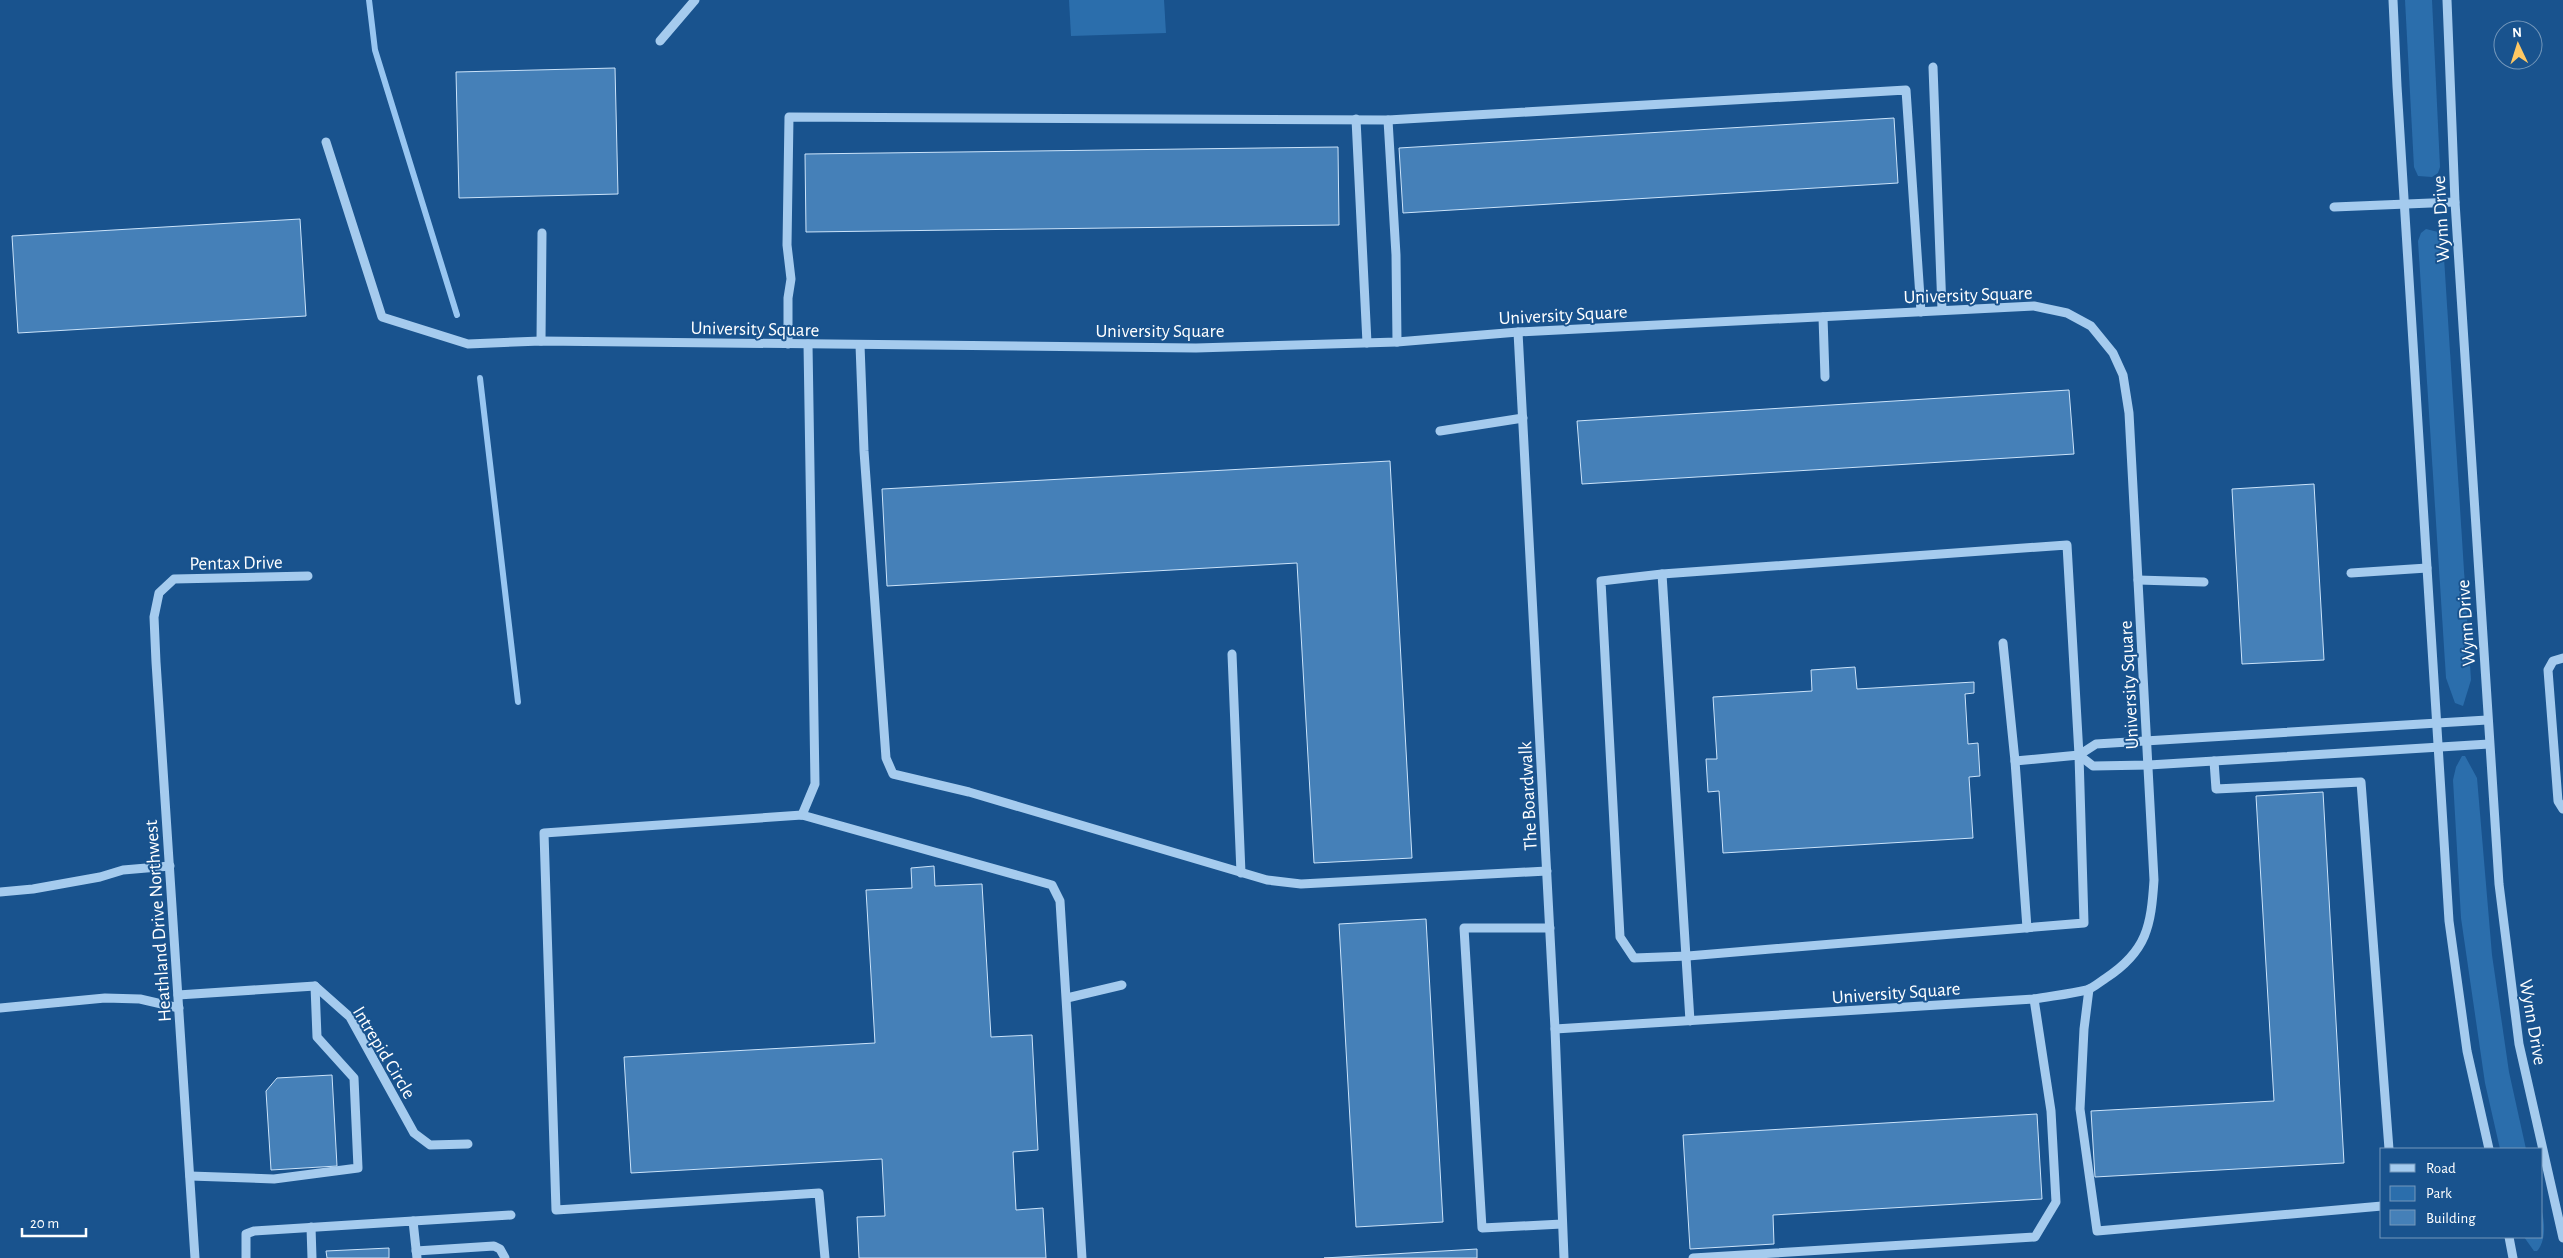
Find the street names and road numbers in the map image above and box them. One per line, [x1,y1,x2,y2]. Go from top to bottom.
street label: Wynn Drive [2430,175,2453,263]
street label: University Square [1903,284,2033,307]
street label: University Square [1498,303,1628,328]
street label: University Square [690,319,820,340]
street label: University Square [1096,322,1224,341]
street label: Pentax Drive [189,553,283,574]
street label: Wynn Drive [2454,579,2479,667]
street label: University Square [2117,620,2142,750]
street label: The Boardwalk [1516,740,1541,851]
street label: Heathland Drive Northwest [142,819,175,1023]
street label: Wynn Drive [2516,978,2549,1067]
street label: University Square [1831,980,1961,1007]
street label: Intrepid Circle [349,1003,419,1102]

